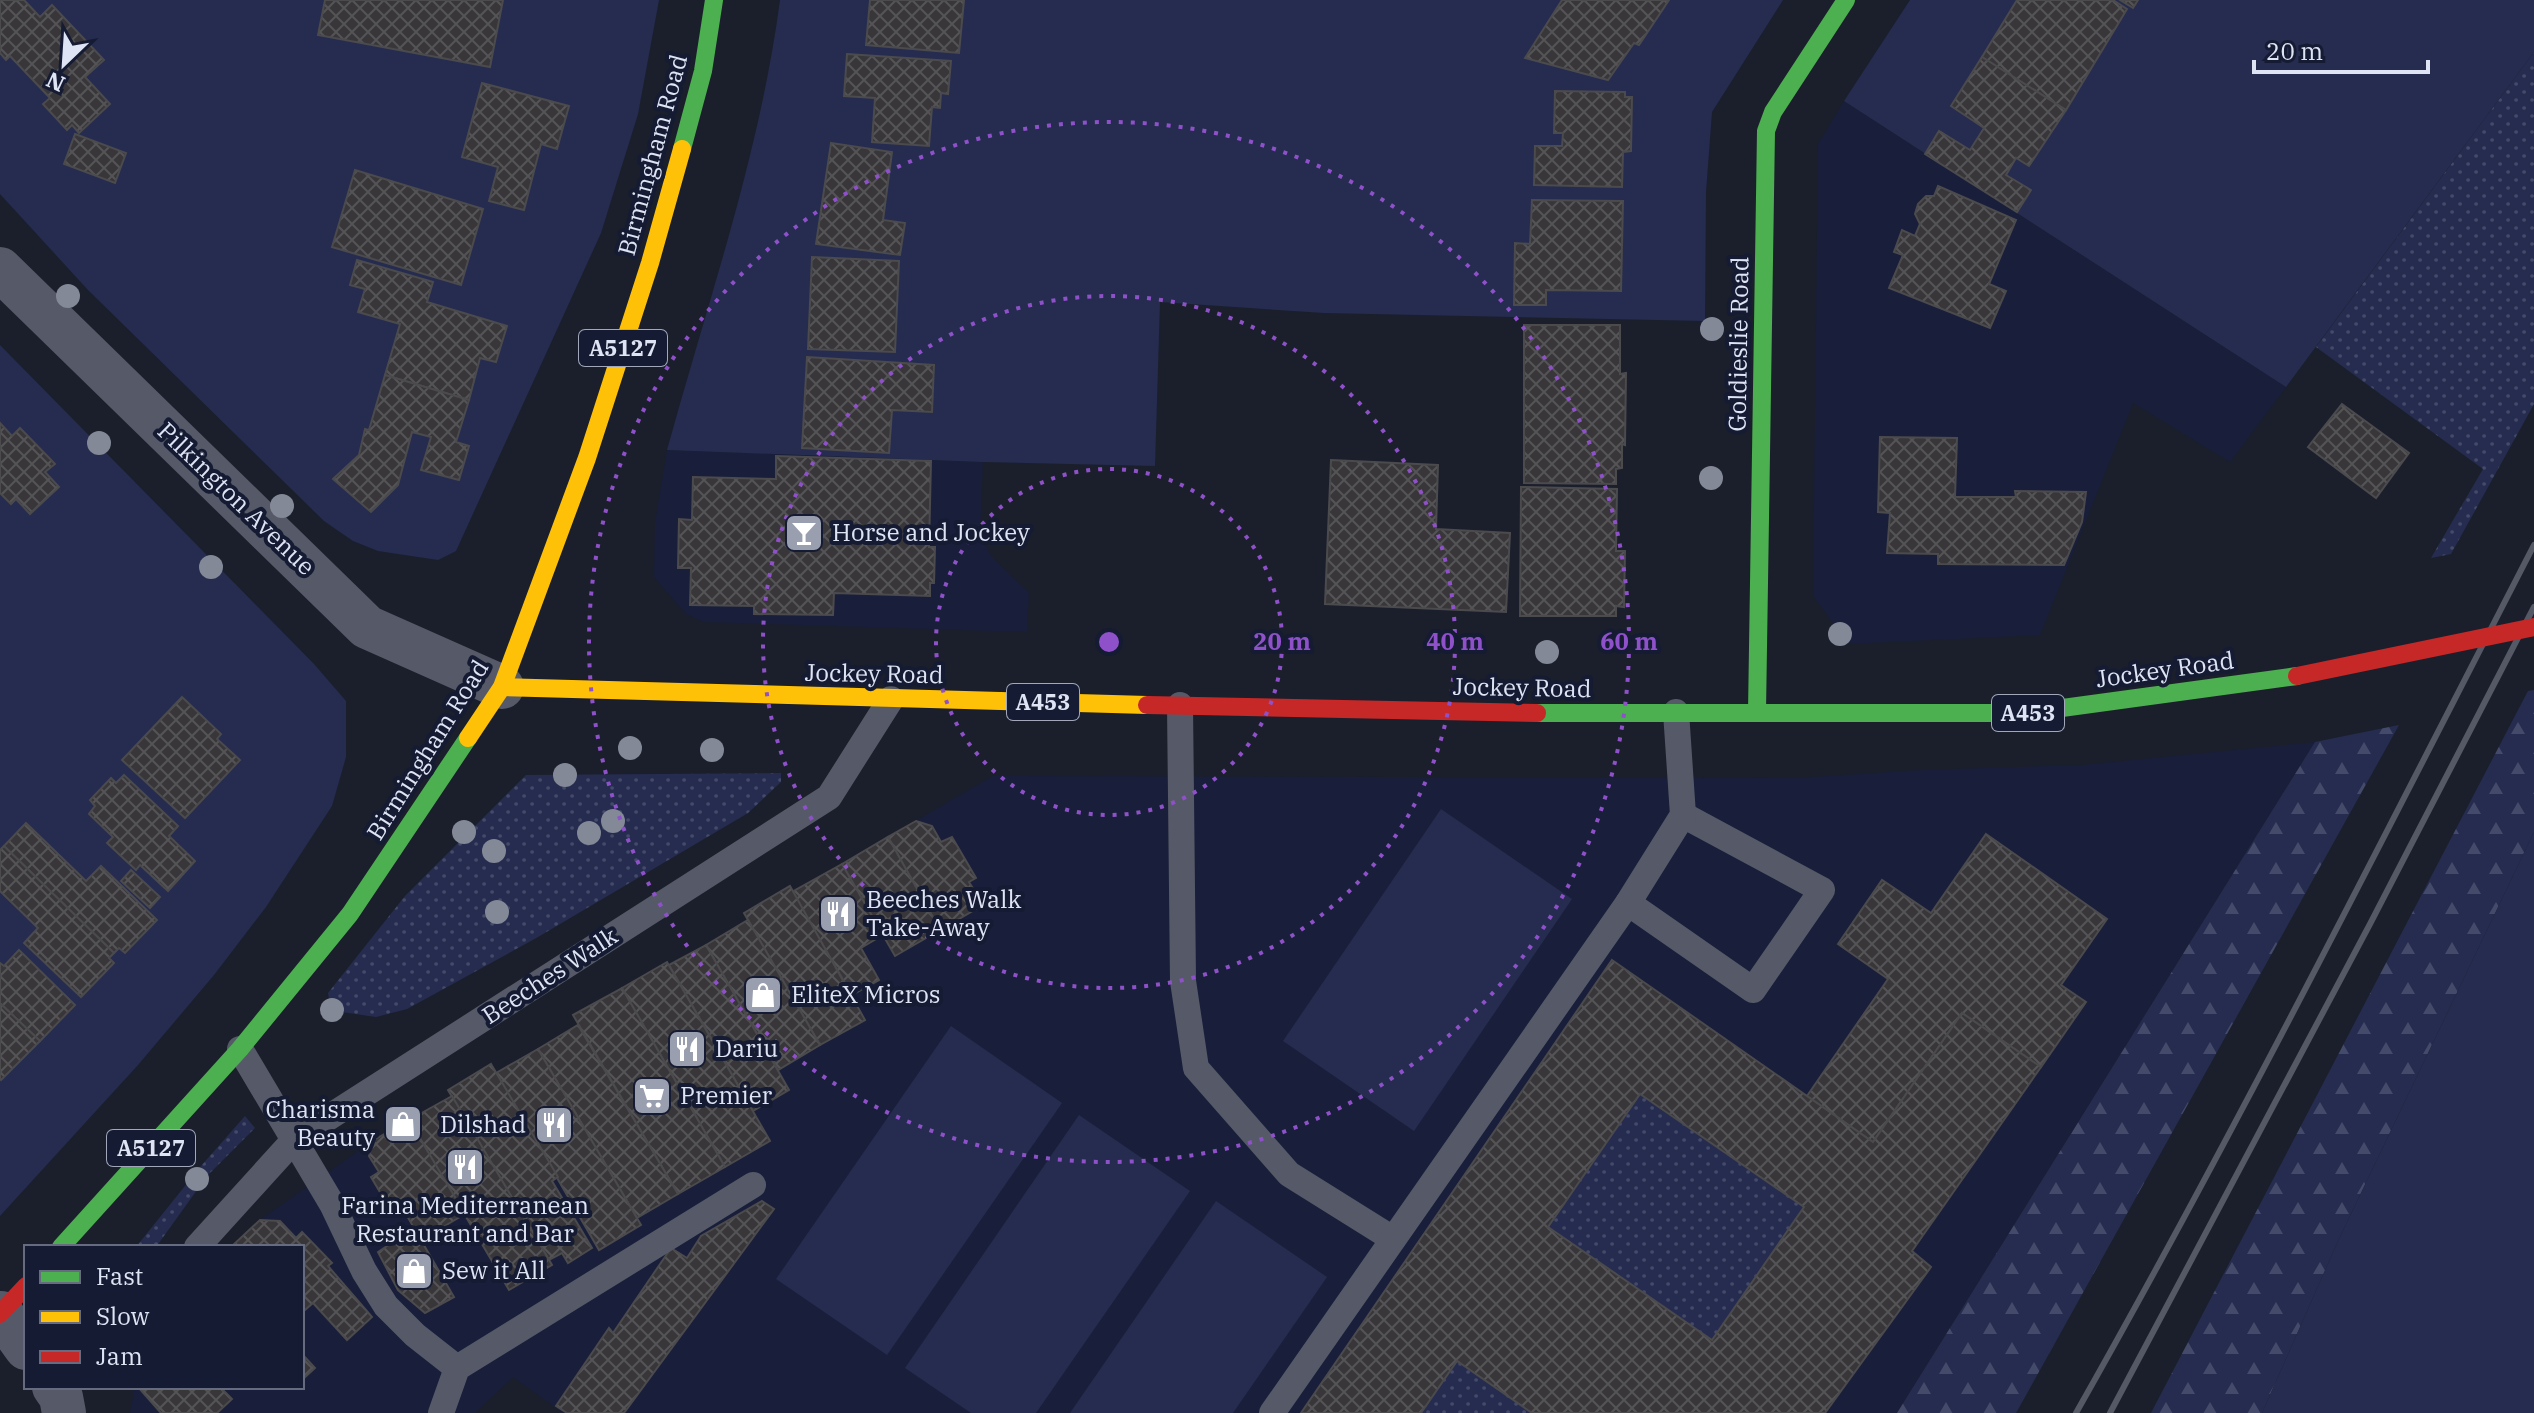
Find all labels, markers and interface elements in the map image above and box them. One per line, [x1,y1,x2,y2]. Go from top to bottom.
north arrow [24,24,104,104]
scale bar [2254,24,2428,74]
text: 20 m [2266,35,2323,67]
street label: Birmingham Road [610,51,694,259]
text: N [41,66,69,99]
street label: Goldieslie Road [1720,256,1756,432]
road number: A5127 [579,330,667,366]
street label: Pilkington Avenue [151,415,322,582]
bar icon: Horse and Jockey [783,512,825,554]
place label: Horse and Jockey [832,516,1030,548]
text: 20 m [1253,625,1311,657]
text: 40 m [1426,625,1484,657]
text: 60 m [1600,625,1658,657]
centre of rings [1095,628,1123,656]
street label: Jockey Road [2094,643,2236,695]
street label: Birmingham Road [359,653,496,846]
street label: Jockey Road [804,656,944,690]
street label: Jockey Road [1452,670,1592,704]
road number: A453 [1007,684,1079,720]
road number: A453 [1992,695,2064,731]
place label: Beeches Walk Take-Away [866,883,1021,943]
restaurant icon: Beeches Walk Take-Away [817,893,859,935]
street label: Beeches Walk [476,919,623,1031]
shop icon: EliteX Micros [742,974,784,1016]
place label: EliteX Micros [791,978,941,1010]
restaurant icon: Dariu [666,1028,708,1070]
place label: Dariu [715,1032,778,1064]
supermarket icon: Premier [631,1075,673,1117]
place label: Premier [680,1079,773,1111]
place label: Charisma Beauty [265,1093,375,1153]
shop icon: Charisma Beauty [382,1103,424,1145]
restaurant icon: Dilshad [533,1104,575,1146]
place label: Dilshad [440,1108,526,1140]
road number: A5127 [107,1130,195,1166]
restaurant icon: Farina Mediterranean Restaurant and Bar [444,1146,486,1188]
place label: Farina Mediterranean Restaurant and Bar [341,1189,589,1249]
legend [24,1245,304,1389]
shop icon: Sew it All [393,1250,435,1292]
place label: Sew it All [442,1254,545,1286]
text: Fast [96,1260,143,1292]
text: Slow [96,1300,150,1332]
text: Jam [96,1340,143,1372]

